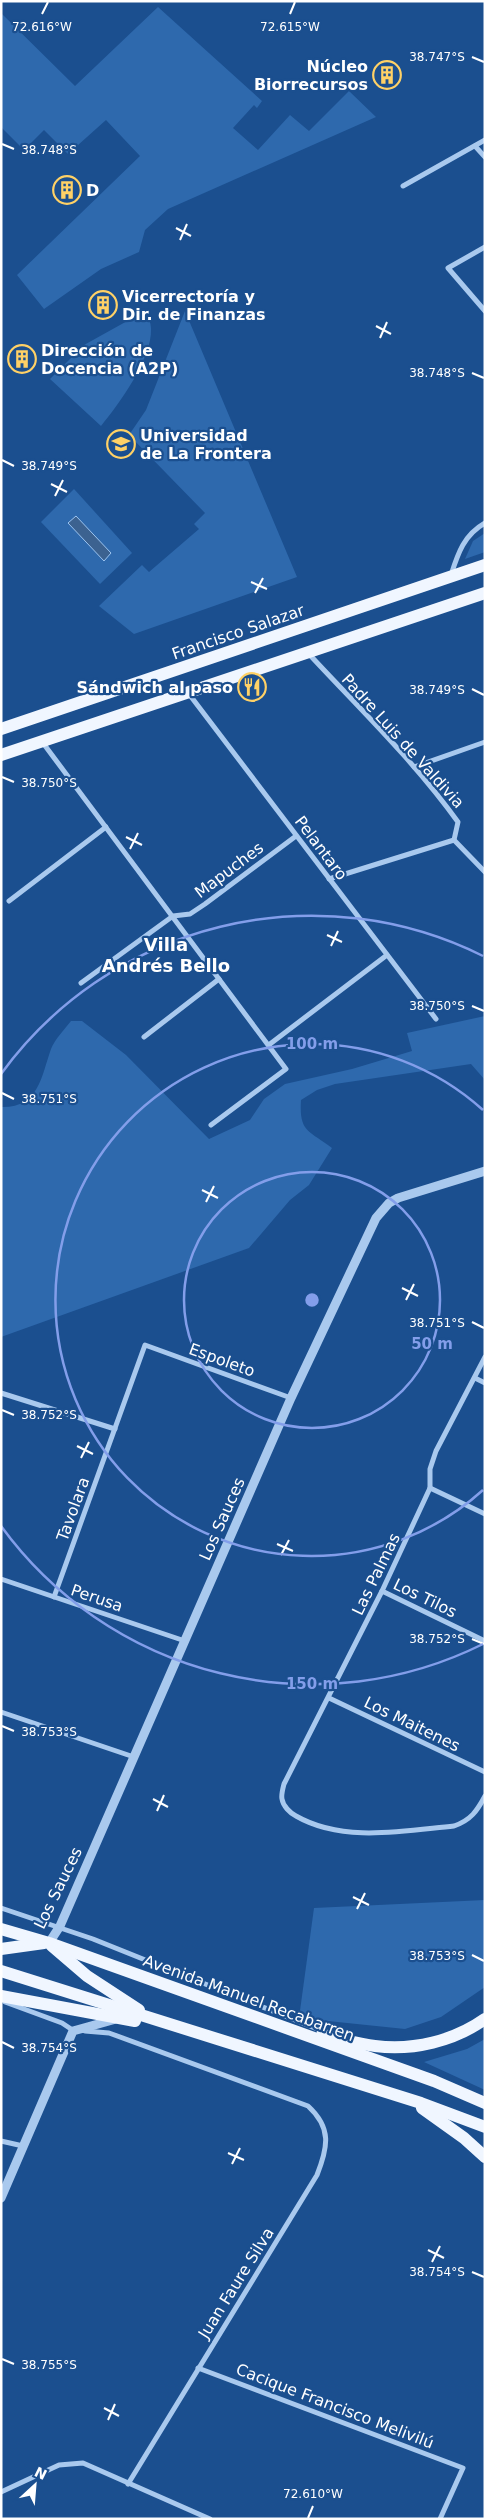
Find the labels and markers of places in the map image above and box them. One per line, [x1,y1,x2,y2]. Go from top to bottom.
place label: Núcleo Biorrecursos [254,57,368,94]
building icon: Núcleo Biorrecursos [372,60,402,90]
building icon: D [52,175,82,205]
place label: D [86,181,99,200]
place label: Vicerrectoría y Dir. de Finanzas [122,287,266,324]
building icon: Vicerrectoría y Dir. de Finanzas [88,290,118,320]
place label: Dirección de Docencia (A2P) [41,341,178,378]
building icon: Dirección de Docencia (A2P) [7,344,37,374]
place label: Universidad de La Frontera [140,426,272,463]
school or university icon: Universidad de La Frontera [106,429,136,459]
restaurant icon: Sándwich al paso [237,672,267,702]
place label: Sándwich al paso [77,678,233,697]
centre of rings [303,1291,321,1309]

